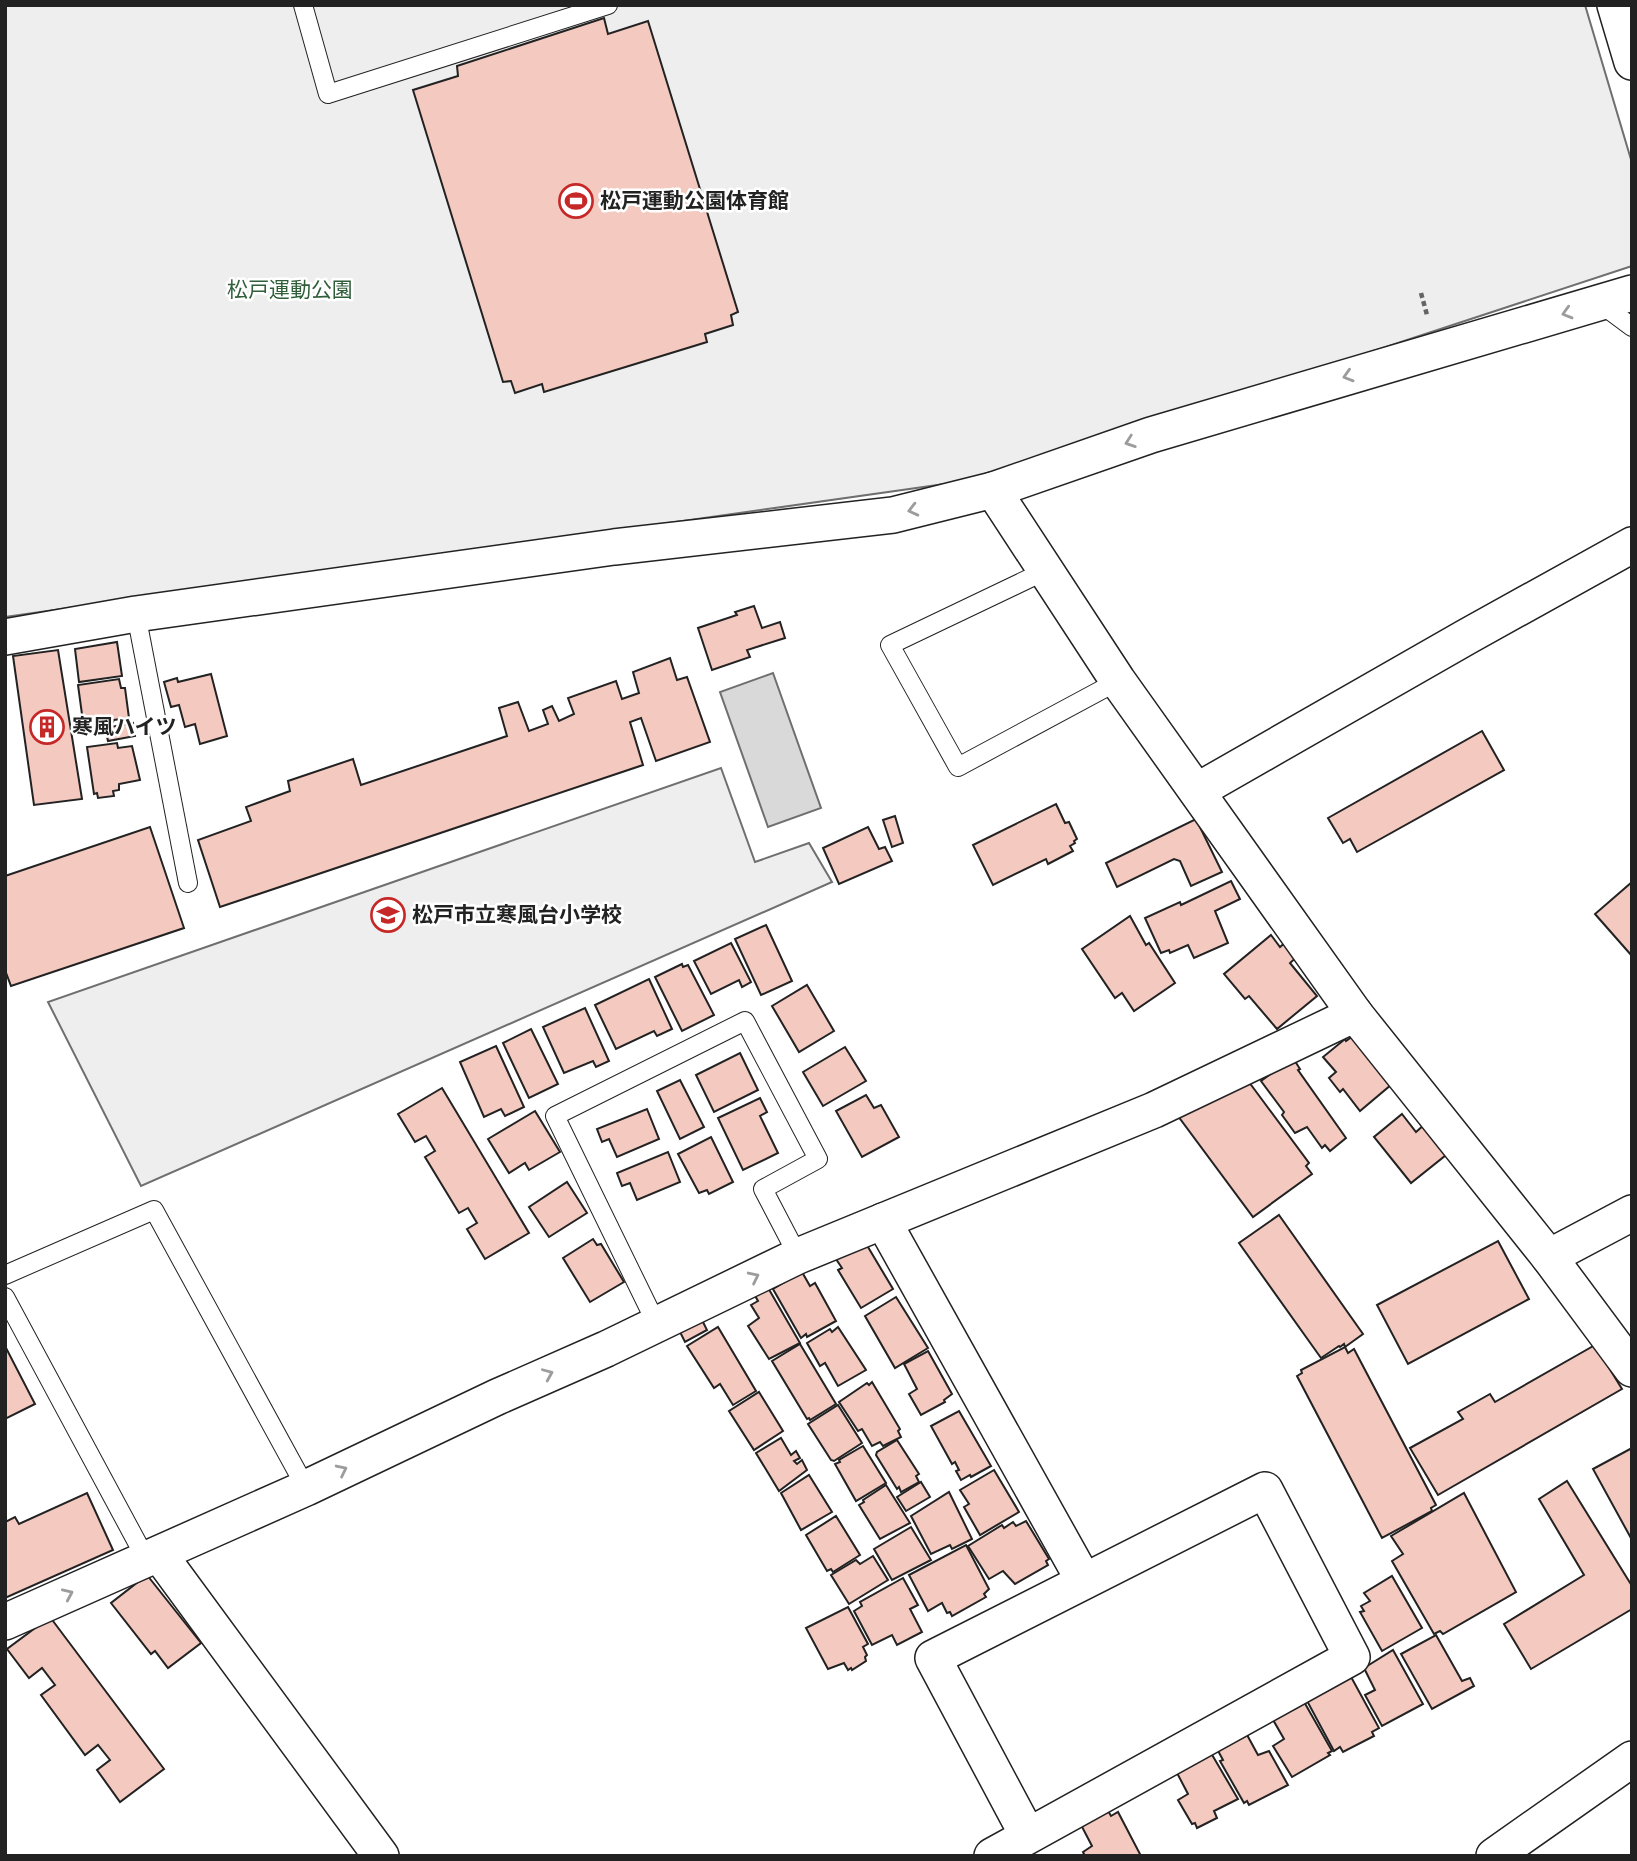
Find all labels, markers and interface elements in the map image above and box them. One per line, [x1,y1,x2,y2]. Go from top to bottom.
sports icon: 松戸運動公園体育館 [557,182,595,220]
place label: 松戸運動公園体育館 [600,187,789,213]
park label: 松戸運動公園 [227,276,353,302]
one-way arrow [1561,305,1573,320]
one-way arrow [1342,367,1354,382]
one-way arrow [1125,434,1137,448]
one-way arrow [907,502,919,516]
building icon: 寒風ハイツ [28,708,66,746]
place label: 寒風ハイツ [72,713,177,739]
school or university icon: 松戸市立寒風台小学校 [369,896,407,934]
place label: 松戸市立寒風台小学校 [412,901,622,927]
one-way arrow [747,1272,759,1286]
one-way arrow [542,1369,554,1383]
one-way arrow [335,1464,347,1478]
one-way arrow [60,1588,73,1602]

